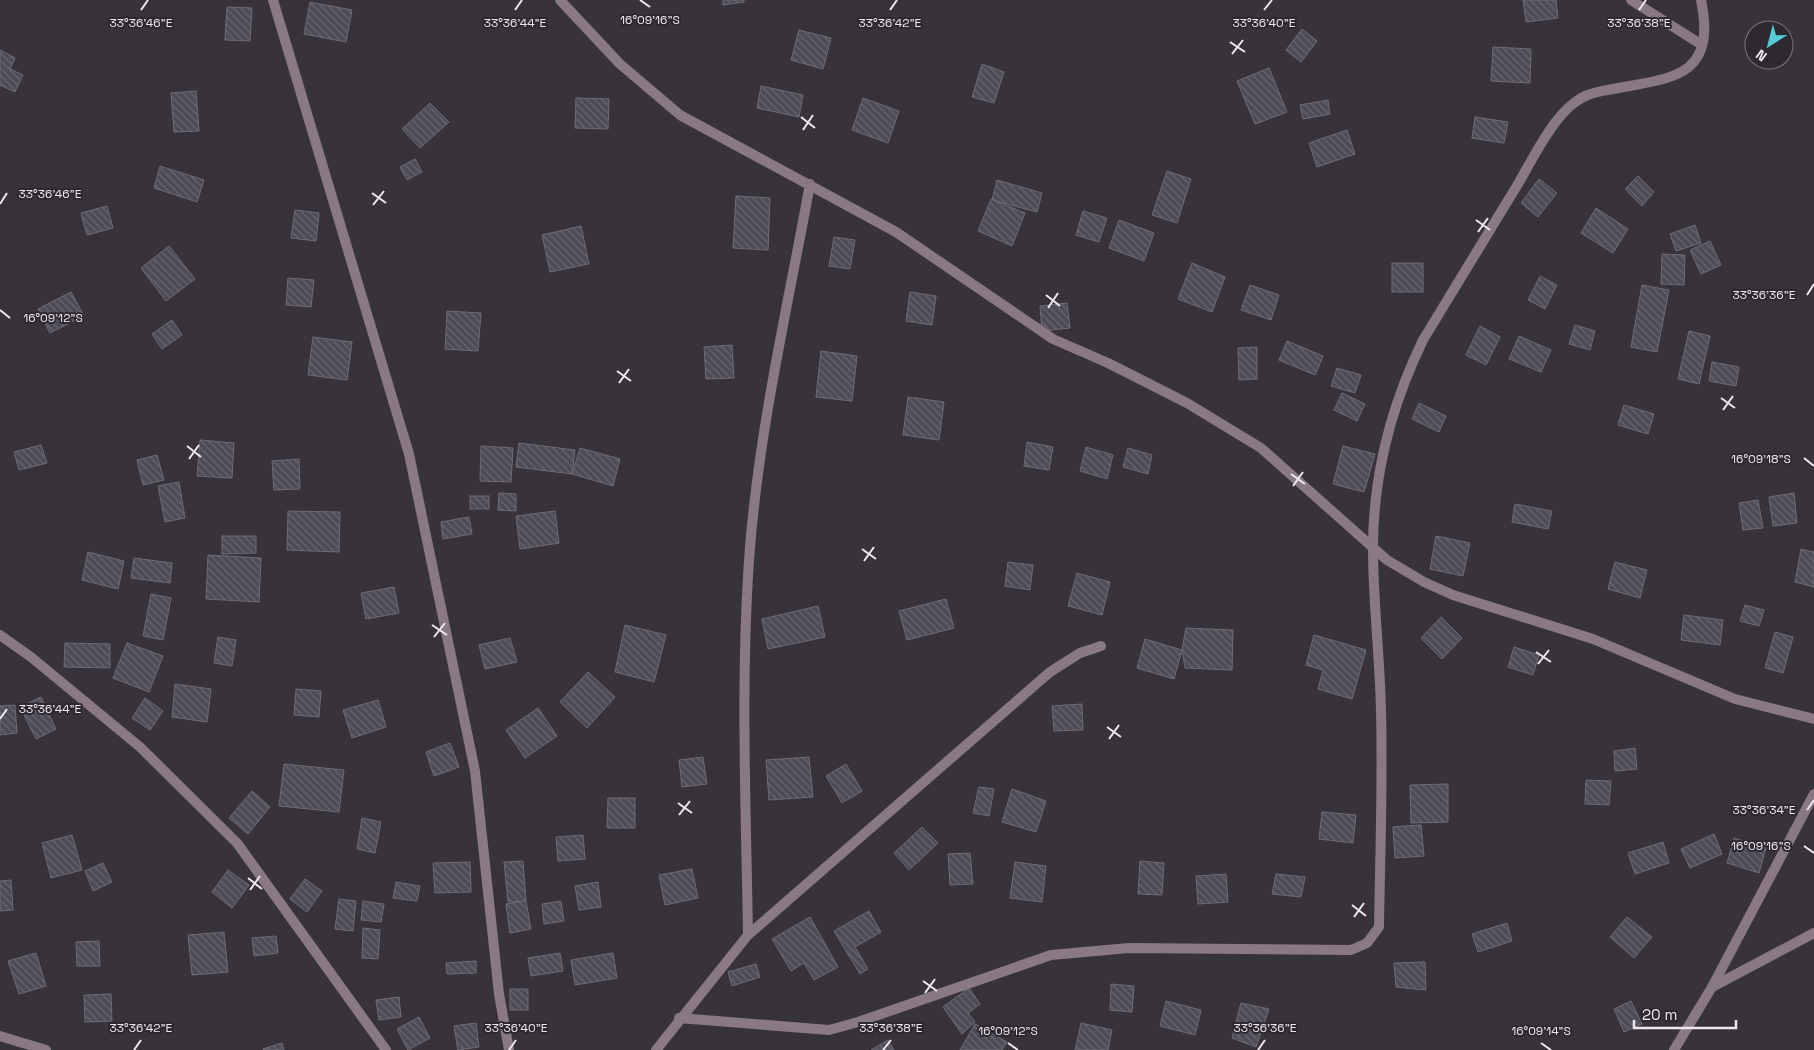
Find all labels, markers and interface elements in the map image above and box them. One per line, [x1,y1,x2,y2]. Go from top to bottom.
text: 16°09'16"S [620,12,680,28]
text: 33°36'46"E [110,15,173,31]
text: 33°36'44"E [484,15,547,31]
text: 33°36'42"E [859,15,922,31]
text: 33°36'40"E [1232,15,1296,31]
text: 33°36'38"E [1607,15,1671,31]
north arrow [1744,20,1794,70]
text: N [1752,45,1770,66]
text: 33°36'46"E [19,186,82,202]
text: 33°36'36"E [1732,287,1796,303]
text: 16°09'12"S [23,310,83,326]
text: 16°09'18"S [1731,451,1791,467]
text: 33°36'44"E [19,701,82,717]
text: 33°36'34"E [1733,802,1796,818]
text: 16°09'16"S [1731,838,1791,854]
scale bar [1634,998,1736,1030]
text: 20 m [1642,1005,1677,1024]
text: 33°36'42"E [110,1020,173,1036]
text: 33°36'40"E [484,1020,548,1036]
text: 33°36'38"E [859,1020,923,1036]
text: 33°36'36"E [1233,1020,1297,1036]
text: 16°09'12"S [978,1023,1038,1039]
text: 16°09'14"S [1511,1023,1571,1039]

